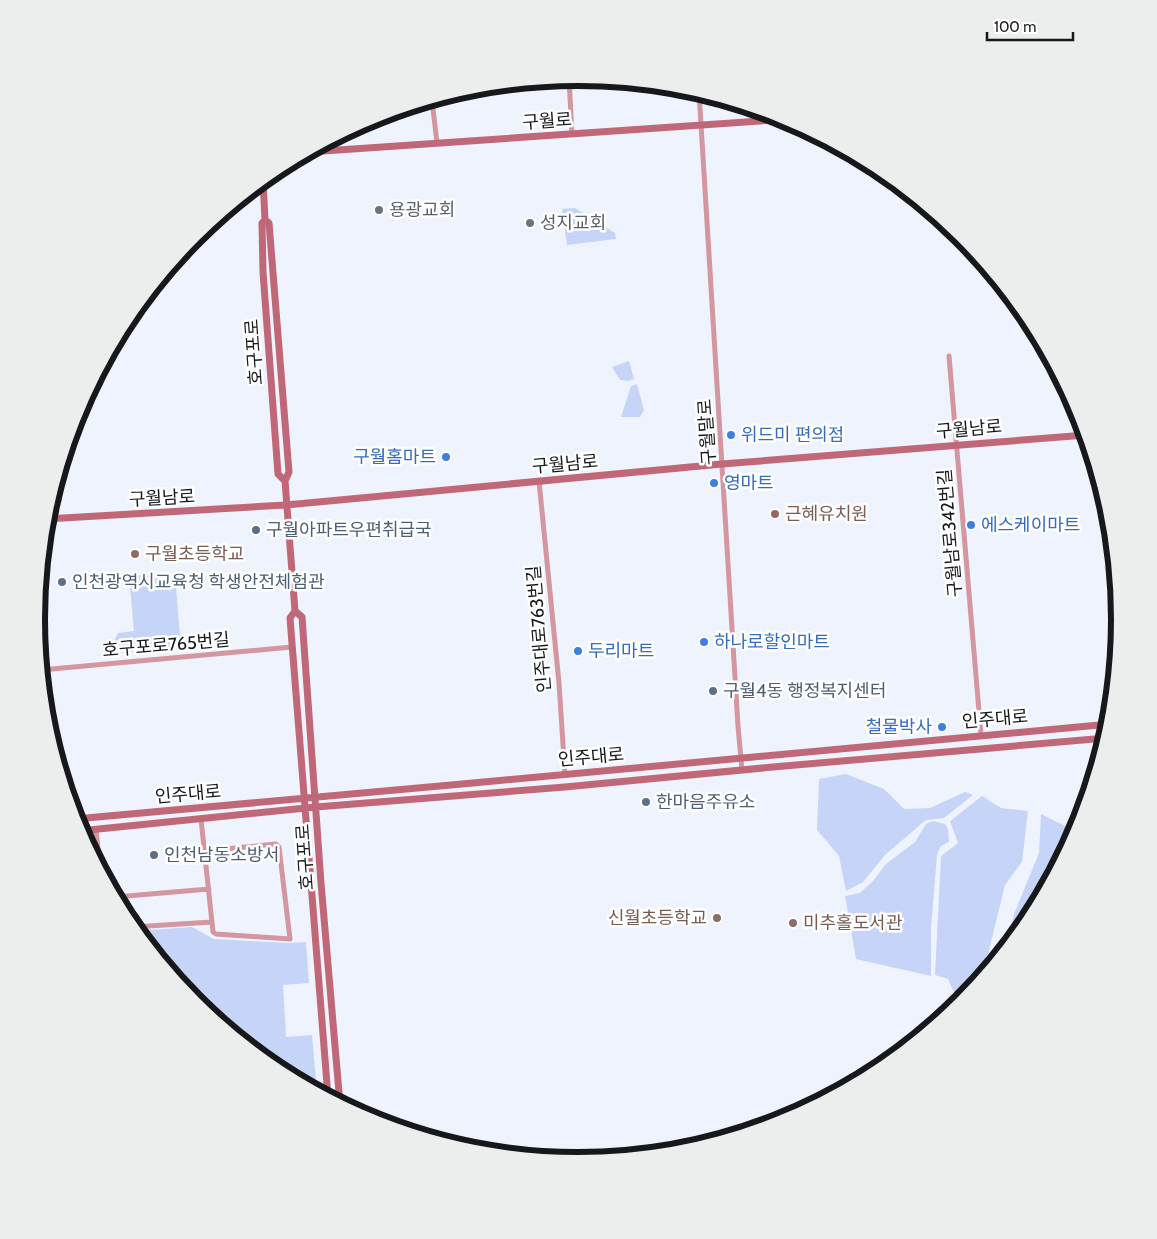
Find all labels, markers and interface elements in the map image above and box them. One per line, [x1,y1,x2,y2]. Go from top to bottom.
scale bar [987,10,1073,42]
text: 100 m [994,18,1036,36]
street label: 구월로 [521,108,573,134]
place label: 용광교회 [389,199,455,221]
marker: 용광교회 [373,204,385,216]
place label: 성지교회 [540,212,606,234]
marker: 성지교회 [524,217,536,229]
street label: 호구포로 [241,318,267,386]
street label: 구월말로 [694,398,720,466]
street label: 구월남로 [935,415,1003,443]
place label: 위드미 편의점 [741,424,844,446]
marker: 위드미 편의점 [725,429,737,441]
place label: 구월홈마트 [353,446,436,468]
street label: 구월남로 [531,450,599,478]
marker: 구월홈마트 [440,451,452,463]
street label: 구월남로342번길 [933,468,967,598]
place label: 영마트 [724,472,774,494]
marker: 영마트 [708,477,720,489]
street label: 구월남로 [128,485,196,511]
place label: 근혜유치원 [785,503,868,525]
marker: 근혜유치원 [769,508,781,520]
place label: 에스케이마트 [981,514,1080,536]
place label: 구월아파트우편취급국 [266,519,432,541]
marker: 에스케이마트 [965,519,977,531]
marker: 구월아파트우편취급국 [250,524,262,536]
place label: 구월초등학교 [145,543,244,565]
marker: 구월초등학교 [129,548,141,560]
street label: 인주대로763번길 [522,564,556,694]
place label: 인천광역시교육청 학생안전체험관 [72,571,325,593]
marker: 인천광역시교육청 학생안전체험관 [56,576,68,588]
street label: 호구포로765번길 [101,628,231,662]
place label: 하나로할인마트 [714,631,830,653]
marker: 하나로할인마트 [698,636,710,648]
place label: 두리마트 [588,640,654,662]
marker: 두리마트 [572,645,584,657]
place label: 구월4동 행정복지센터 [723,680,887,702]
marker: 구월4동 행정복지센터 [707,685,719,697]
street label: 인주대로 [961,705,1029,733]
place label: 철물박사 [866,716,932,738]
marker: 철물박사 [936,721,948,733]
street label: 인주대로 [557,743,625,771]
street label: 인주대로 [154,780,222,808]
place label: 한마음주유소 [656,791,755,813]
marker: 한마음주유소 [640,796,652,808]
street label: 호구포로 [292,823,318,891]
place label: 인천남동소방서 [164,844,280,866]
marker: 인천남동소방서 [148,849,160,861]
place label: 신월초등학교 [608,907,707,929]
marker: 신월초등학교 [711,912,723,924]
place label: 미추홀도서관 [803,912,903,934]
marker: 미추홀도서관 [787,917,799,929]

